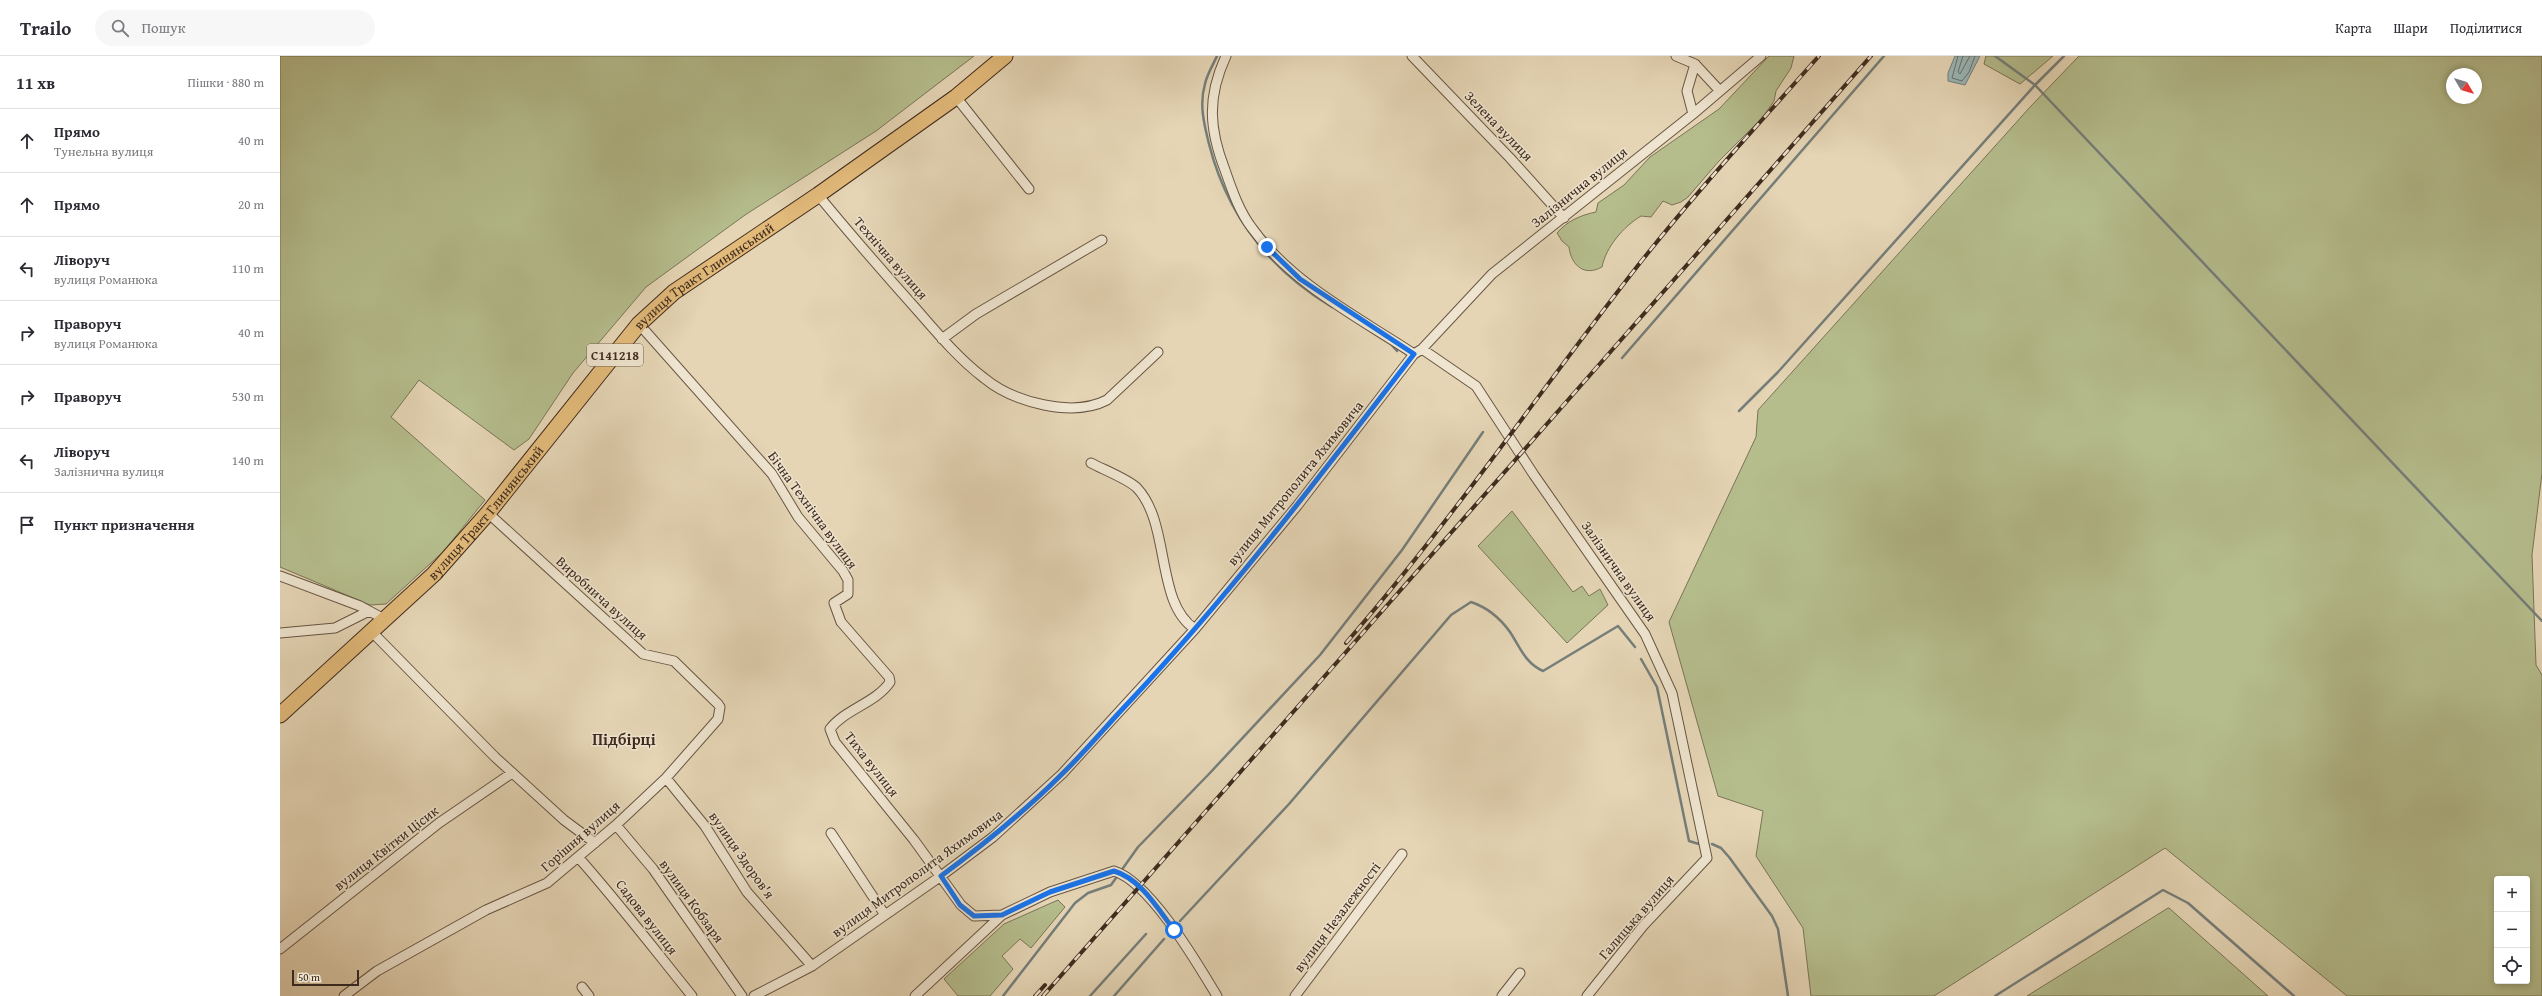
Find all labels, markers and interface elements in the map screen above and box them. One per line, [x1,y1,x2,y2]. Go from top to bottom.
search box [95,10,375,46]
text: Trailo [20,14,71,42]
icon: search [109,17,131,39]
text: Пошук [141,17,186,38]
text: Карта [2335,18,2372,38]
text: Шари [2394,18,2428,38]
text: Поділитися [2450,18,2522,38]
north arrow [2446,68,2482,104]
text: 11 хв [16,70,55,95]
text: Пішки · 880 m [187,73,264,92]
street label: Зелена вулиця [1460,86,1538,166]
text: Прямо [54,121,100,142]
icon: ahead [16,130,38,152]
text: 40 m [238,131,264,150]
text: Тунельна вулиця [54,142,153,161]
street label: Залізнична вулиця [1527,142,1631,232]
icon: ahead [16,194,38,216]
text: Прямо [54,194,100,215]
text: 20 m [238,195,264,214]
street label: Технічна вулиця [849,212,933,304]
street label: вулиця Тракт Глинянський [628,217,778,334]
route end [1258,238,1276,256]
text: Ліворуч [54,249,110,270]
icon: left [16,258,38,280]
text: 110 m [232,259,264,278]
text: вулиця Романюка [54,270,158,289]
text: Праворуч [54,313,121,334]
icon: right [16,322,38,344]
text: 40 m [238,323,264,342]
text: вулиця Романюка [54,334,158,353]
road number: С141218 [587,344,643,366]
icon: right [16,386,38,408]
text: Праворуч [54,386,121,407]
text: 530 m [232,387,264,406]
street label: вулиця Митрополита Яхимовича [1222,396,1368,570]
text: Ліворуч [54,441,110,462]
street label: вулиця Тракт Глинянський [424,441,548,585]
street label: Бічна Технічна вулиця [763,447,863,573]
icon: left [16,450,38,472]
text: 140 m [232,451,264,470]
text: Залізнична вулиця [54,462,164,481]
icon: arrive [16,514,38,536]
text: Пункт призначення [54,514,195,535]
street label: Залізнична вулиця [1577,517,1661,625]
street label: Виробнича вулиця [552,551,652,645]
district label: Підбірці [592,727,656,751]
street label: Тиха вулиця [840,727,904,801]
street label: Горішня вулиця [536,796,624,876]
street label: вулиця Квітки Цісик [329,800,443,895]
street label: вулиця Митрополита Яхимовича [828,804,1007,942]
street label: вулиця Здоров'я [704,807,780,903]
street label: вулиця Кобзаря [655,855,729,947]
street label: вулиця Незалежності [1289,858,1385,976]
street label: Галицька вулиця [1594,870,1678,964]
street label: Садова вулиця [611,875,683,959]
map controls [2494,876,2530,984]
button: + [2494,876,2530,912]
button: − [2494,912,2530,948]
route start [1165,921,1183,939]
button: locate [2494,948,2530,984]
scale bar [292,968,359,987]
text: 50 m [298,969,320,985]

